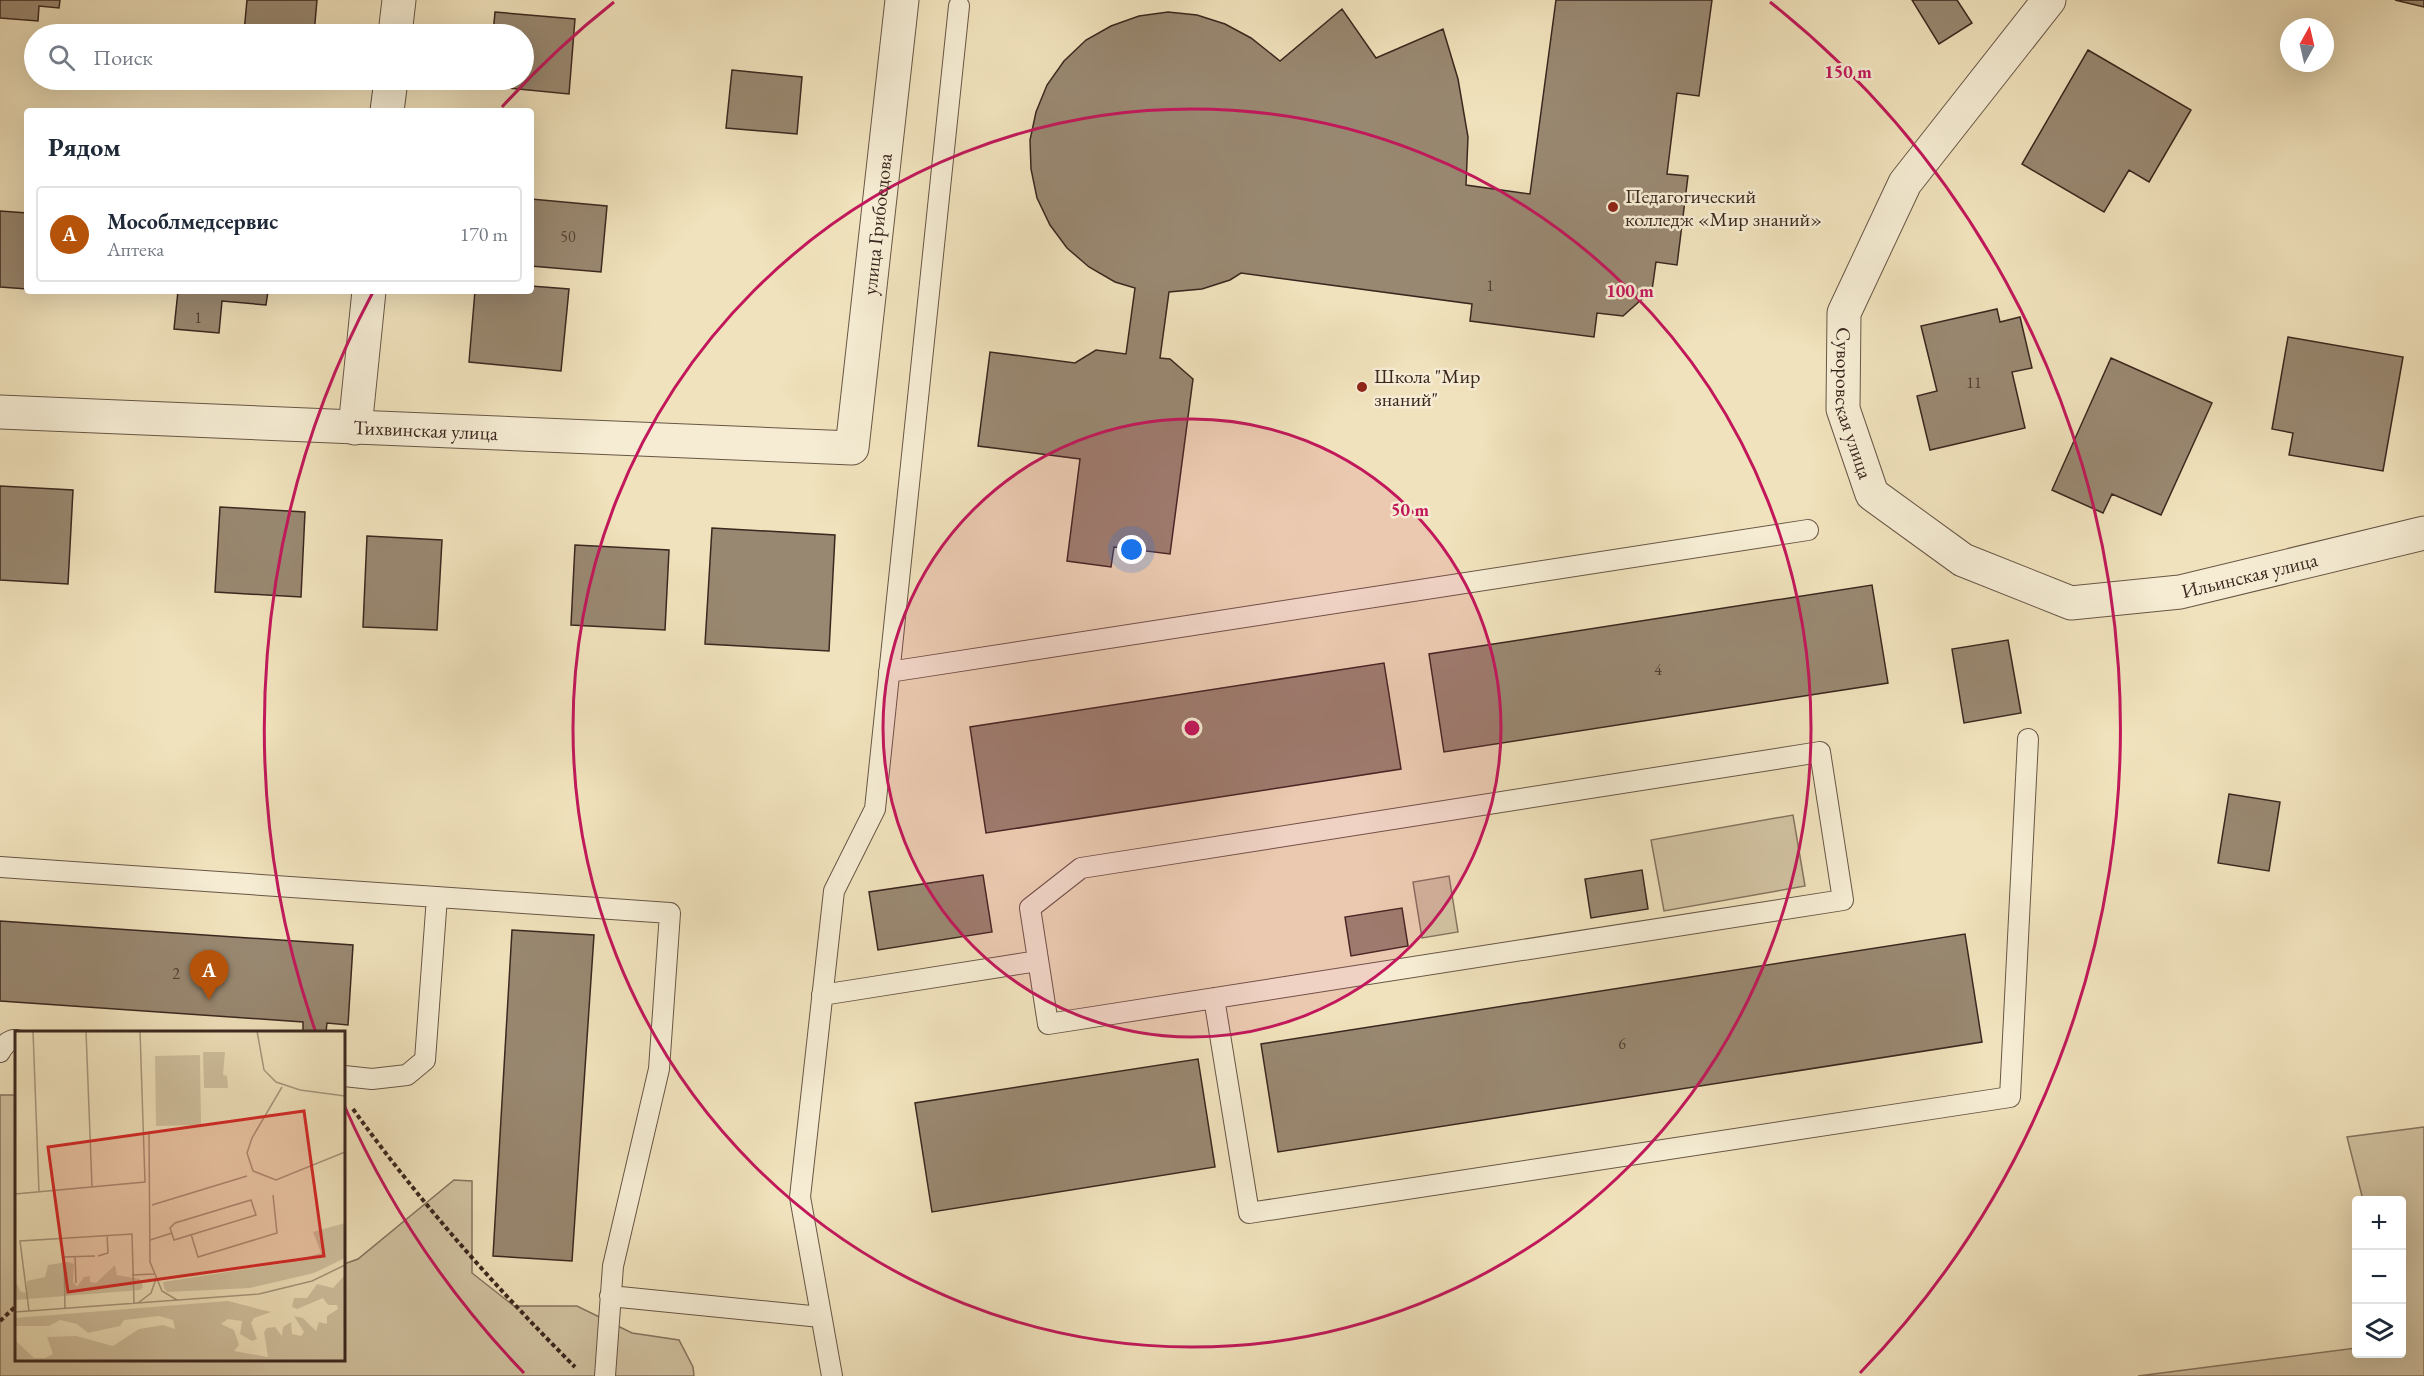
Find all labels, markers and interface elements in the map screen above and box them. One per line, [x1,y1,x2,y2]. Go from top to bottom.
north arrow [2280,18,2334,72]
search box [24,24,534,90]
icon: search [45,41,78,74]
text: Поиск [93,43,153,72]
text: 150 m [1824,60,1872,83]
text: Рядом [48,130,121,164]
street label: улица Грибоедова [856,152,898,296]
place label: Педагогический колледж «Мир знаний» [1625,183,1822,232]
marker: Педагогический колледж «Мир знаний» [1606,200,1620,214]
text: Мособлмедсервис [107,207,278,236]
text: A [62,221,77,247]
text: 170 m [460,221,508,247]
house number: 50 [560,226,576,247]
text: Аптека [107,236,164,262]
house number: 1 [1486,275,1494,296]
text: 100 m [1606,279,1654,302]
house number: 1 [194,307,202,328]
street label: Суворовская улица [1829,327,1879,482]
place label: Школа "Мир знаний" [1374,363,1480,412]
house number: 11 [1966,372,1982,393]
marker: Школа "Мир знаний" [1355,380,1369,394]
street label: Тихвинская улица [353,414,499,446]
text: 50 m [1391,498,1429,521]
your location [1117,535,1146,564]
street label: Ильинская улица [2179,546,2320,604]
house number: 4 [1654,659,1662,680]
centre of rings [1182,718,1202,738]
pin: A [190,950,228,1000]
house number: 2 [172,963,180,984]
inset map [15,1031,345,1361]
house number: 6 [1618,1033,1626,1054]
map controls [2352,1196,2406,1358]
button: + [2352,1196,2406,1250]
button: − [2352,1250,2406,1304]
button: layers [2352,1304,2406,1358]

